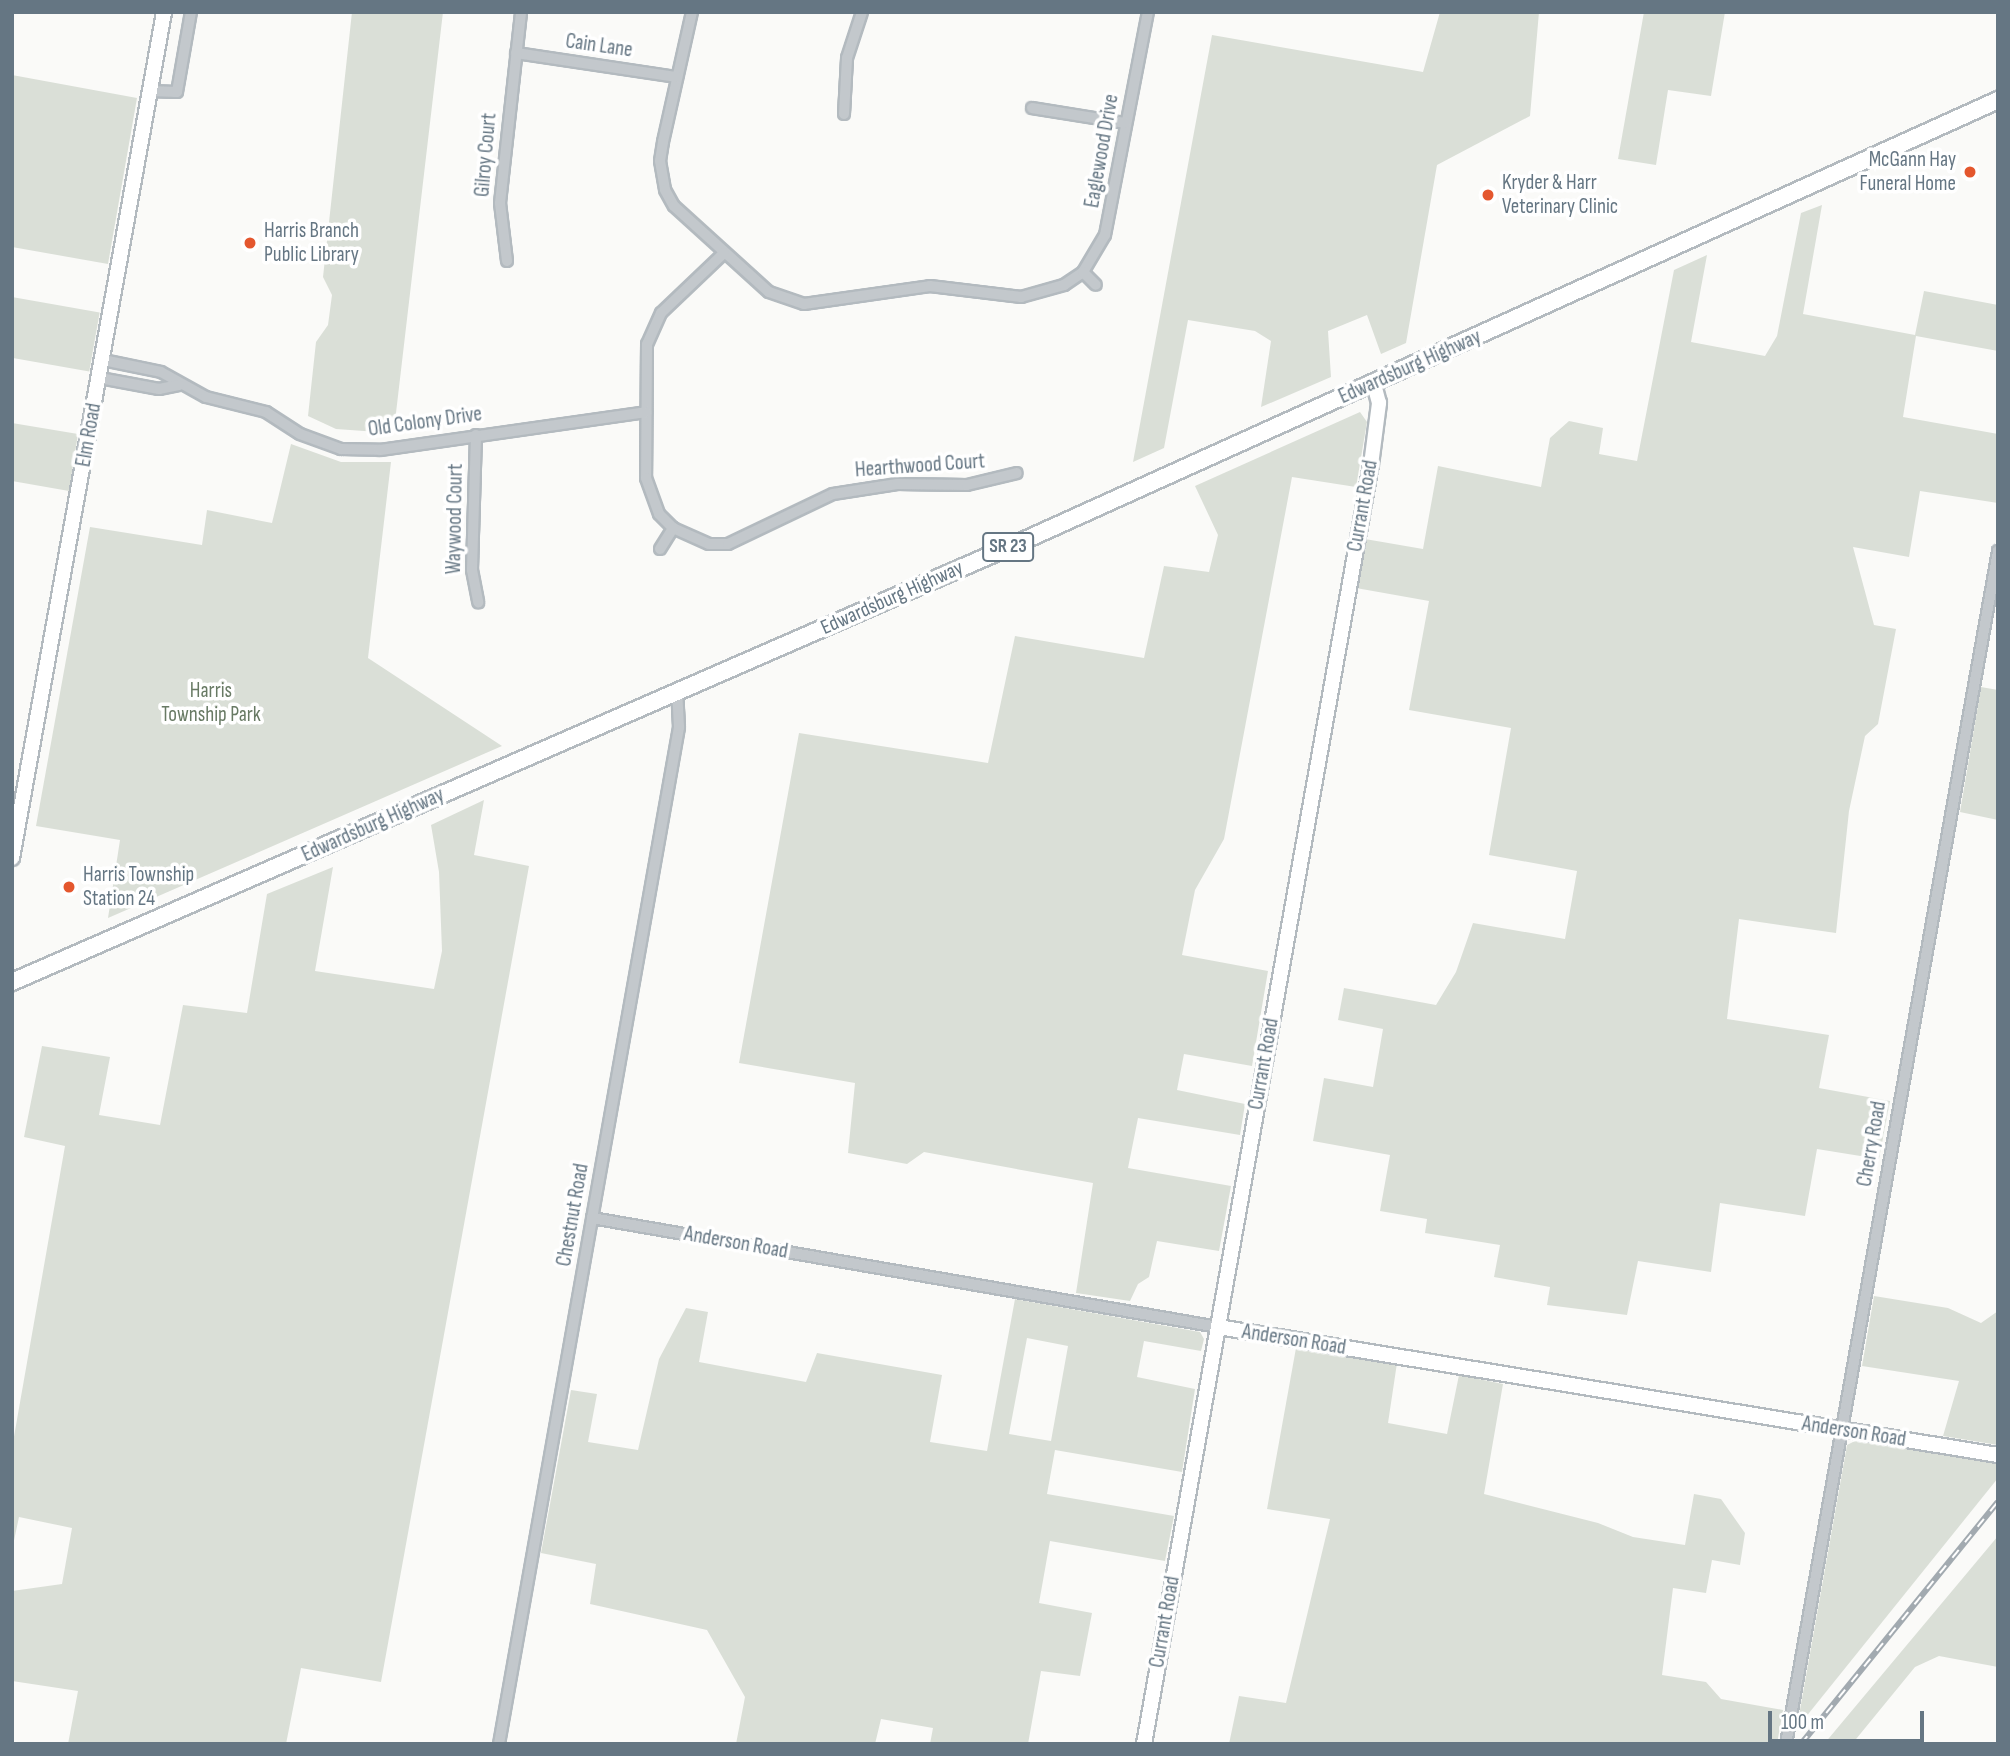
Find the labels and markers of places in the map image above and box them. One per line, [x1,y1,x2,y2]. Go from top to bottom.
place label: McGann Hay Funeral Home [1860,147,1956,197]
marker: McGann Hay Funeral Home [1962,164,1978,180]
place label: Kryder & Harr Veterinary Clinic [1502,170,1618,220]
marker: Kryder & Harr Veterinary Clinic [1480,187,1496,203]
place label: Harris Branch Public Library [264,218,359,268]
marker: Harris Branch Public Library [242,235,258,251]
place label: Harris Township Station 24 [83,862,194,912]
marker: Harris Township Station 24 [61,879,77,895]

